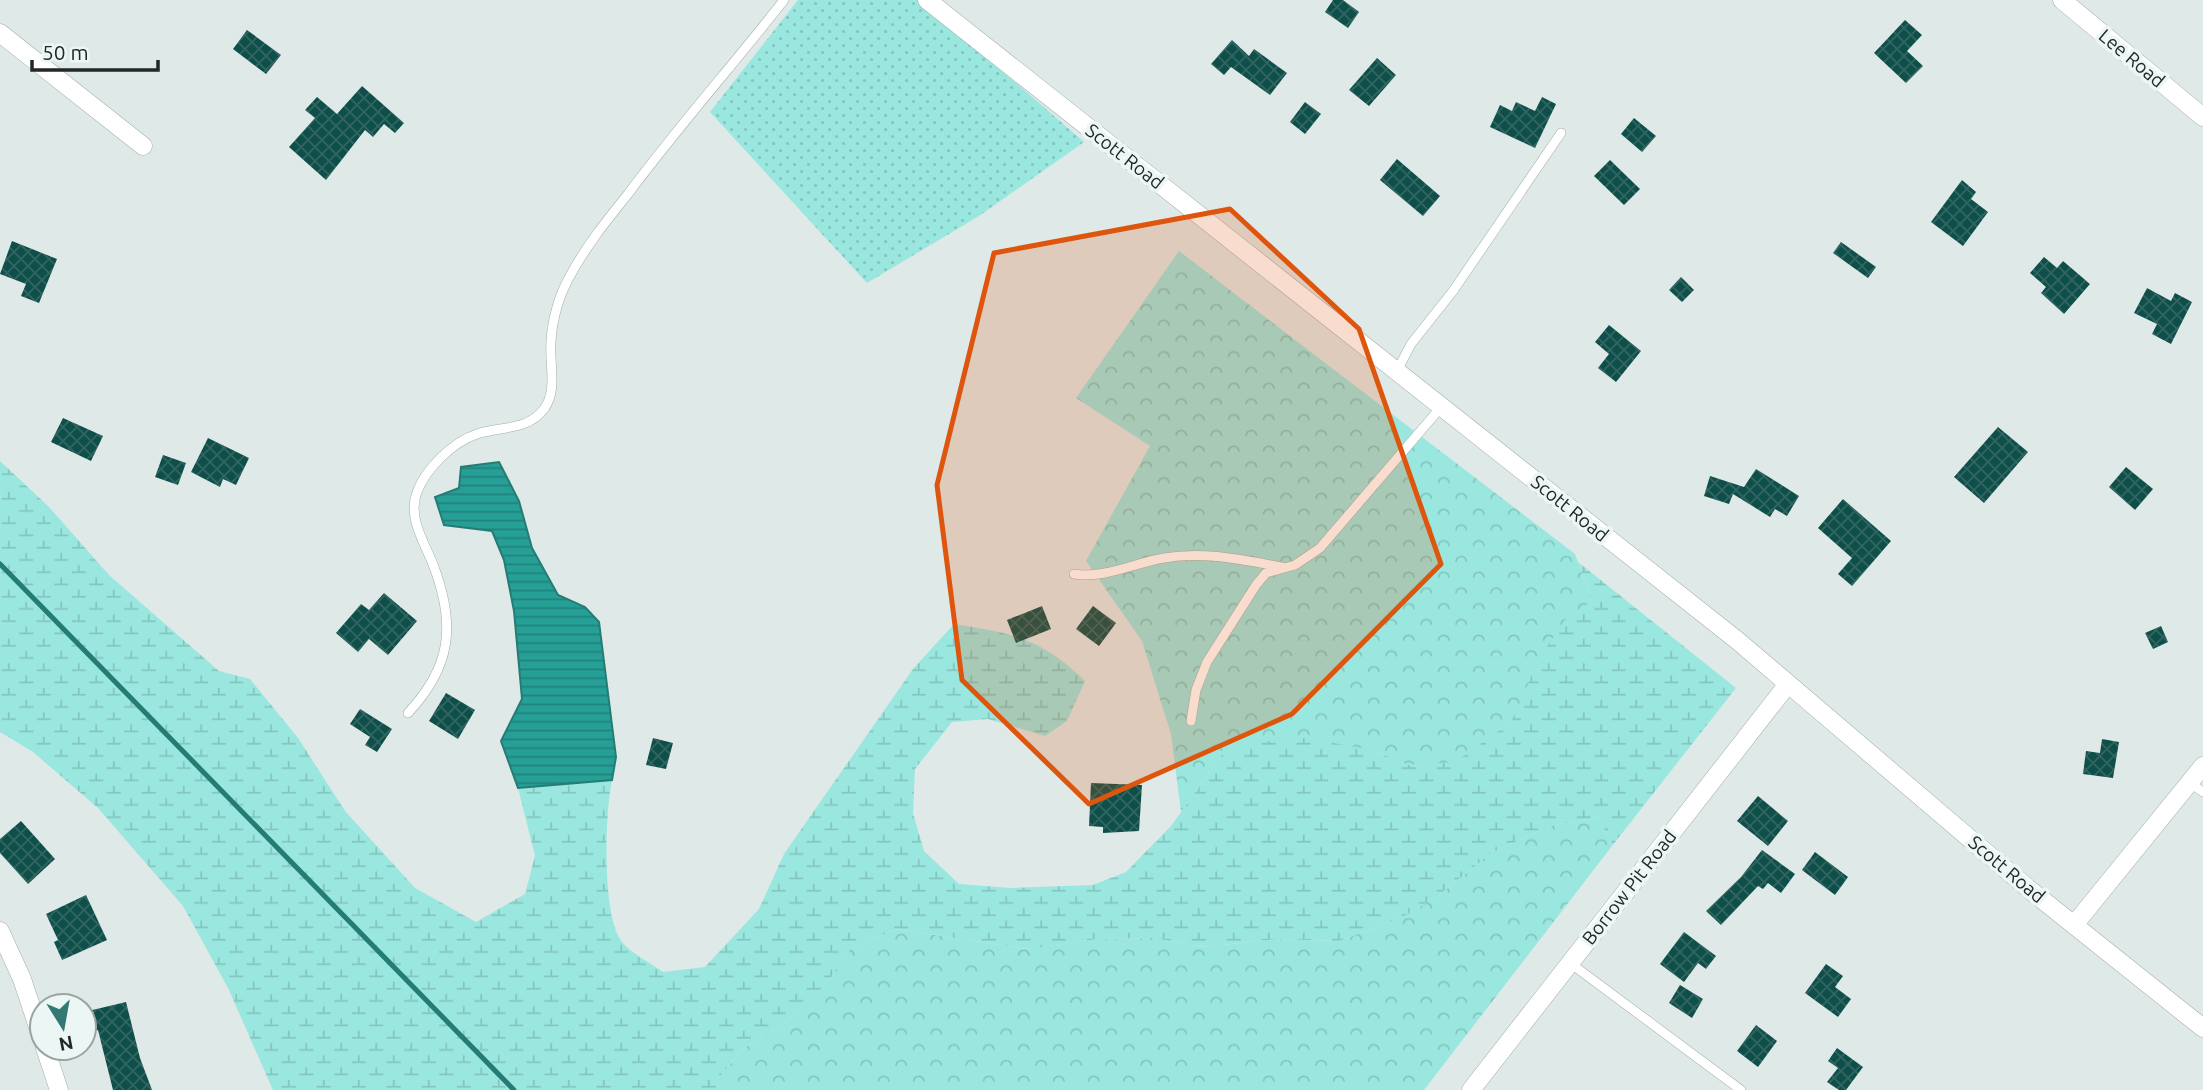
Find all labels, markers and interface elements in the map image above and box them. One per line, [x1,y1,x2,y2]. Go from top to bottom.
street label: Lee Road [2095,24,2169,92]
scale bar [32,28,158,72]
text: 50 m [42,40,89,64]
street label: Scott Road [1082,119,1168,193]
street label: Scott Road [1527,470,1613,546]
street label: Borrow Pit Road [1577,825,1681,949]
street label: Scott Road [1964,831,2050,907]
north arrow [28,992,98,1062]
text: N [57,1032,75,1056]

